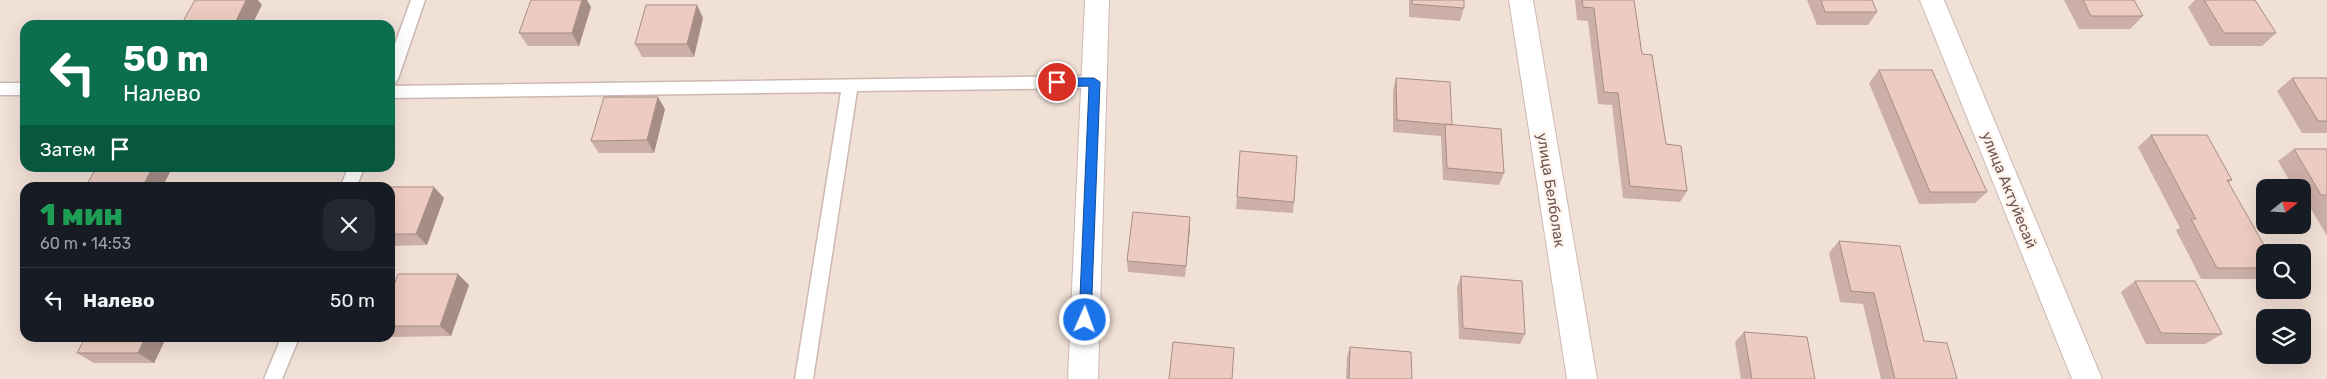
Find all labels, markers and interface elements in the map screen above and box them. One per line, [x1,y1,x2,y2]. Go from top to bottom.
text: 50 m [123,38,209,80]
icon: left [40,40,105,105]
pin [1036,61,1078,103]
icon: arrive [1043,68,1071,96]
text: Налево [123,80,201,107]
street label: улица Актуйесай [1977,129,2041,251]
street label: улица Белболак [1533,131,1569,249]
icon: arrive [106,135,134,163]
text: Затем [40,138,96,161]
north arrow [2256,179,2311,234]
map controls [2256,179,2311,364]
text: 1 мин [40,197,123,233]
button: close [323,199,375,251]
text: 60 m · 14:53 [40,234,131,253]
button: search [2256,244,2311,299]
icon: left [40,286,68,314]
text: Налево [83,289,155,312]
text: 50 m [330,289,375,312]
position arrow [1058,293,1110,345]
button: layers [2256,309,2311,364]

